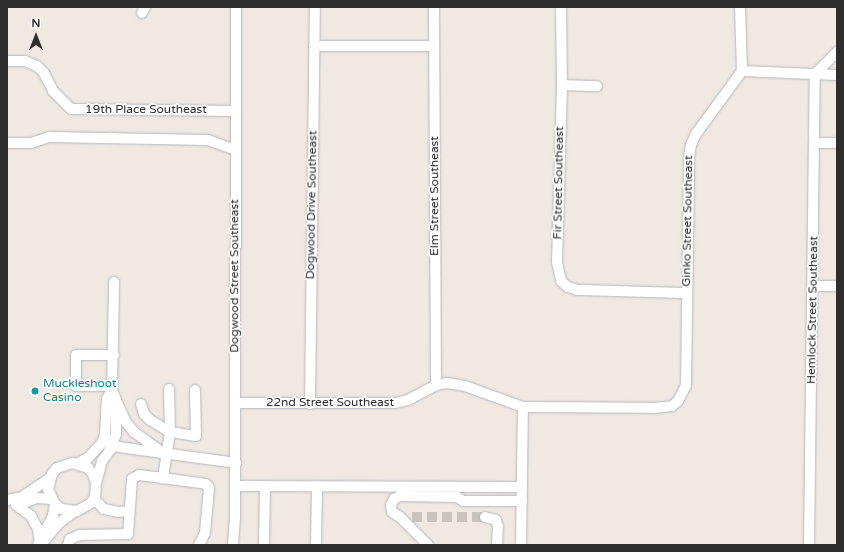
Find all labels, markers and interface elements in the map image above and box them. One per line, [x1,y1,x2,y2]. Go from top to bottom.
north arrow [16,16,56,56]
text: N [32,17,40,30]
street label: 19th Place Southeast [85,103,207,117]
street label: Fir Street Southeast [551,126,567,240]
street label: Dogwood Drive Southeast [304,131,320,279]
street label: Elm Street Southeast [428,136,442,256]
street label: Ginko Street Southeast [680,155,696,287]
street label: Dogwood Street Southeast [228,199,242,353]
street label: Hemlock Street Southeast [805,236,821,384]
place label: Muckleshoot Casino [43,377,117,405]
marker: Muckleshoot Casino [30,386,40,396]
street label: 22nd Street Southeast [266,396,394,410]

